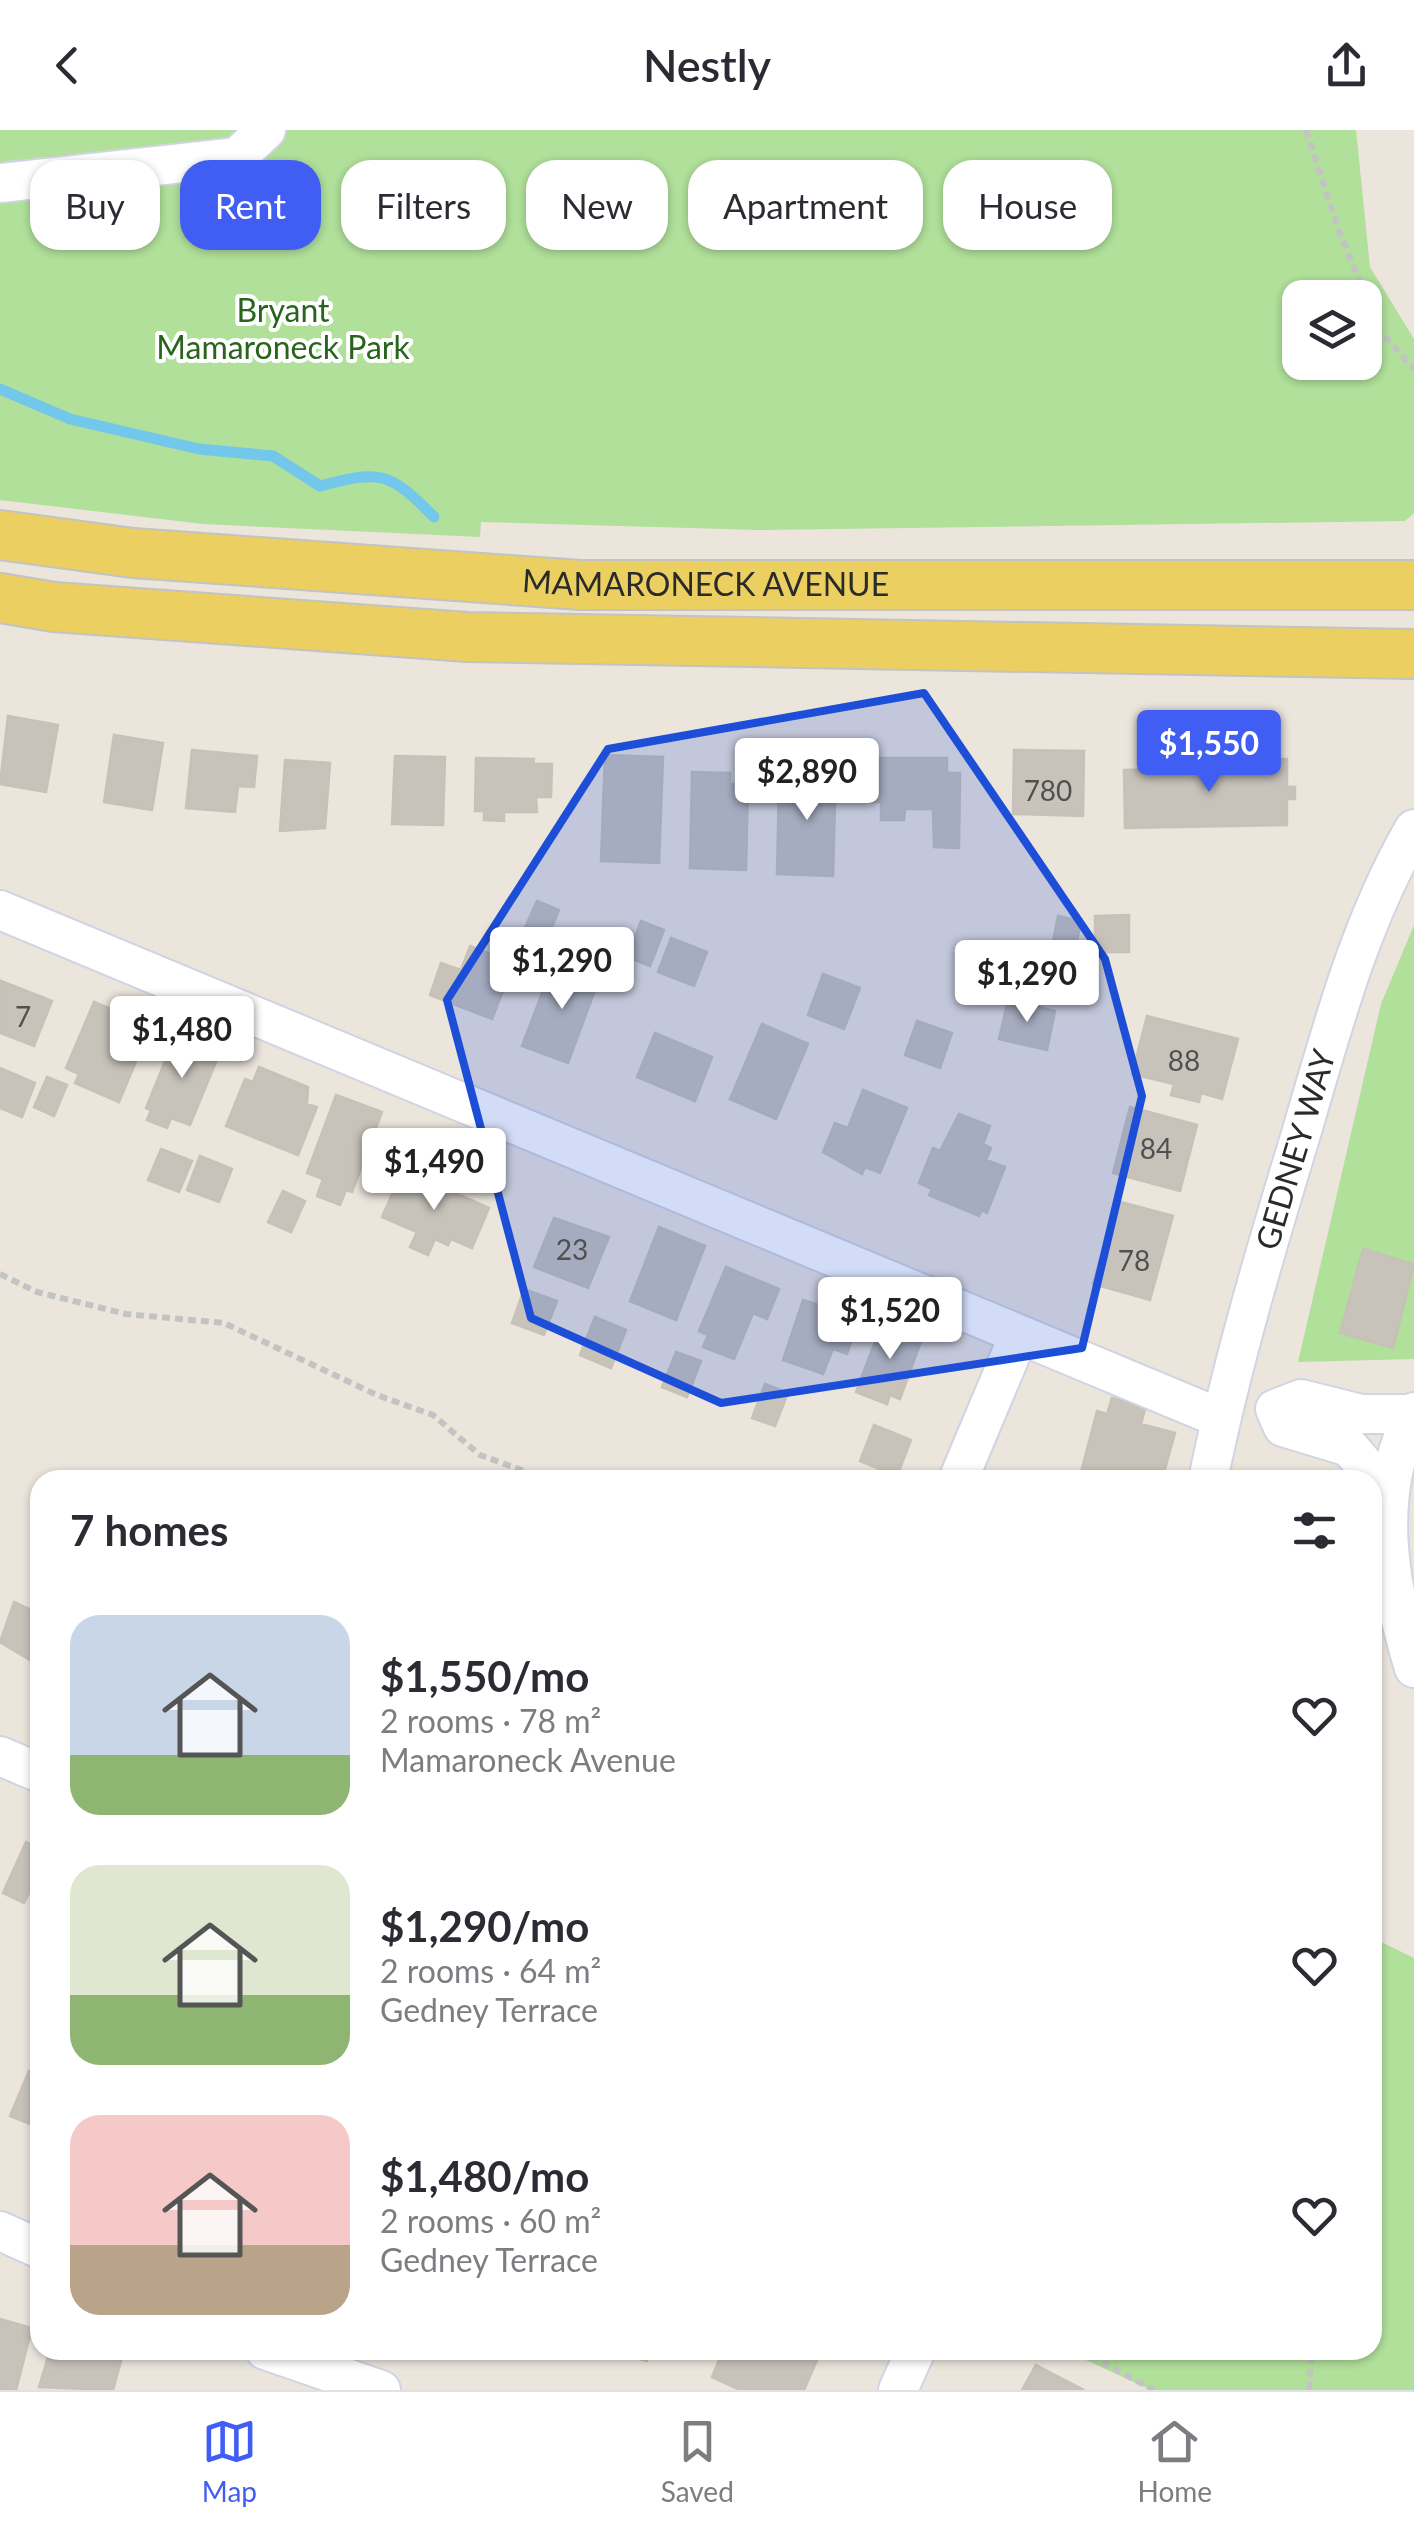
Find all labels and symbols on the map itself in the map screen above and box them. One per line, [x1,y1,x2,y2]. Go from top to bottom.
park label: Bryant Mamaroneck Park [156,290,410,366]
street label: MAMARONECK AVENUE [521,560,889,603]
pin: $1,550 [1128,710,1290,795]
pin: $2,890 [726,738,888,823]
house number: 780 [1024,773,1072,807]
pin: $1,290 [481,927,643,1012]
pin: $1,290 [946,940,1108,1025]
pin: $1,480 [101,996,263,1081]
house number: 7 [15,999,31,1033]
house number: 88 [1168,1043,1200,1077]
street label: GEDNEY WAY [1247,1045,1343,1254]
pin: $1,490 [353,1128,515,1213]
house number: 84 [1140,1131,1172,1165]
house number: 23 [556,1232,588,1266]
house number: 78 [1118,1243,1150,1277]
pin: $1,520 [809,1277,971,1362]

